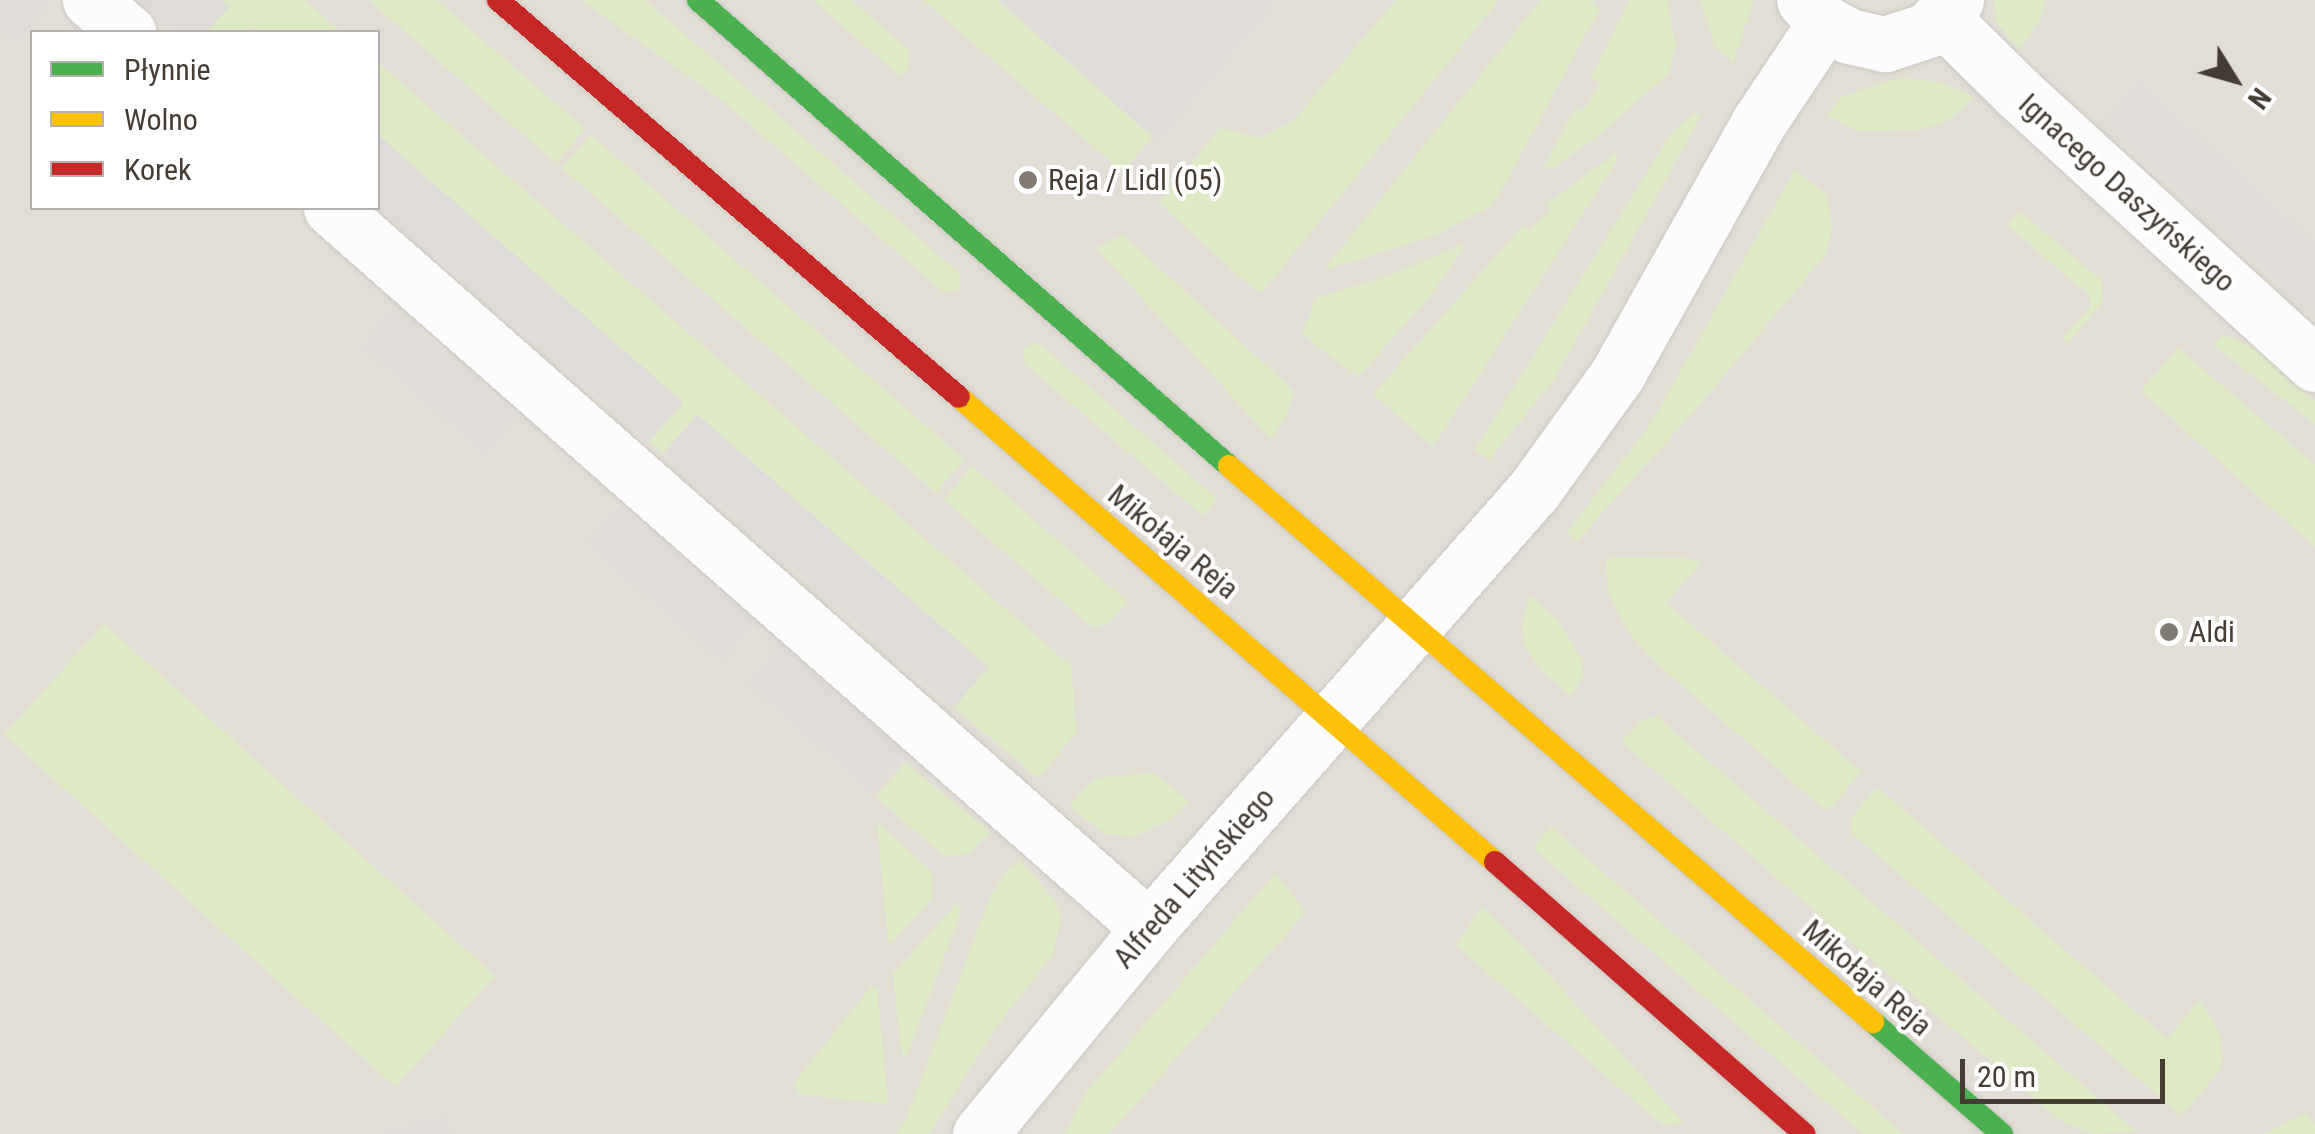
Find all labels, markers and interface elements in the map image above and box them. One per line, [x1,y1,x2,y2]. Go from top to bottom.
legend [30,30,380,210]
north arrow [2185,30,2285,130]
text: Płynnie [124,52,211,87]
text: N [2241,82,2278,115]
street label: Ignacego Daszyńskiego [2011,86,2243,300]
text: Wolno [124,102,198,137]
text: Korek [124,152,191,187]
place label: Reja / Lidl (05) [1048,162,1222,198]
marker: Reja / Lidl (05) [1017,169,1039,191]
street label: Mikołaja Reja [1101,477,1245,607]
place label: Aldi [2189,614,2235,650]
marker: Aldi [2158,621,2180,643]
street label: Alfreda Lityńskiego [1106,780,1282,976]
street label: Mikołaja Reja [1795,912,1939,1044]
scale bar [1965,1039,2170,1101]
text: 20 m [1977,1059,2036,1094]

